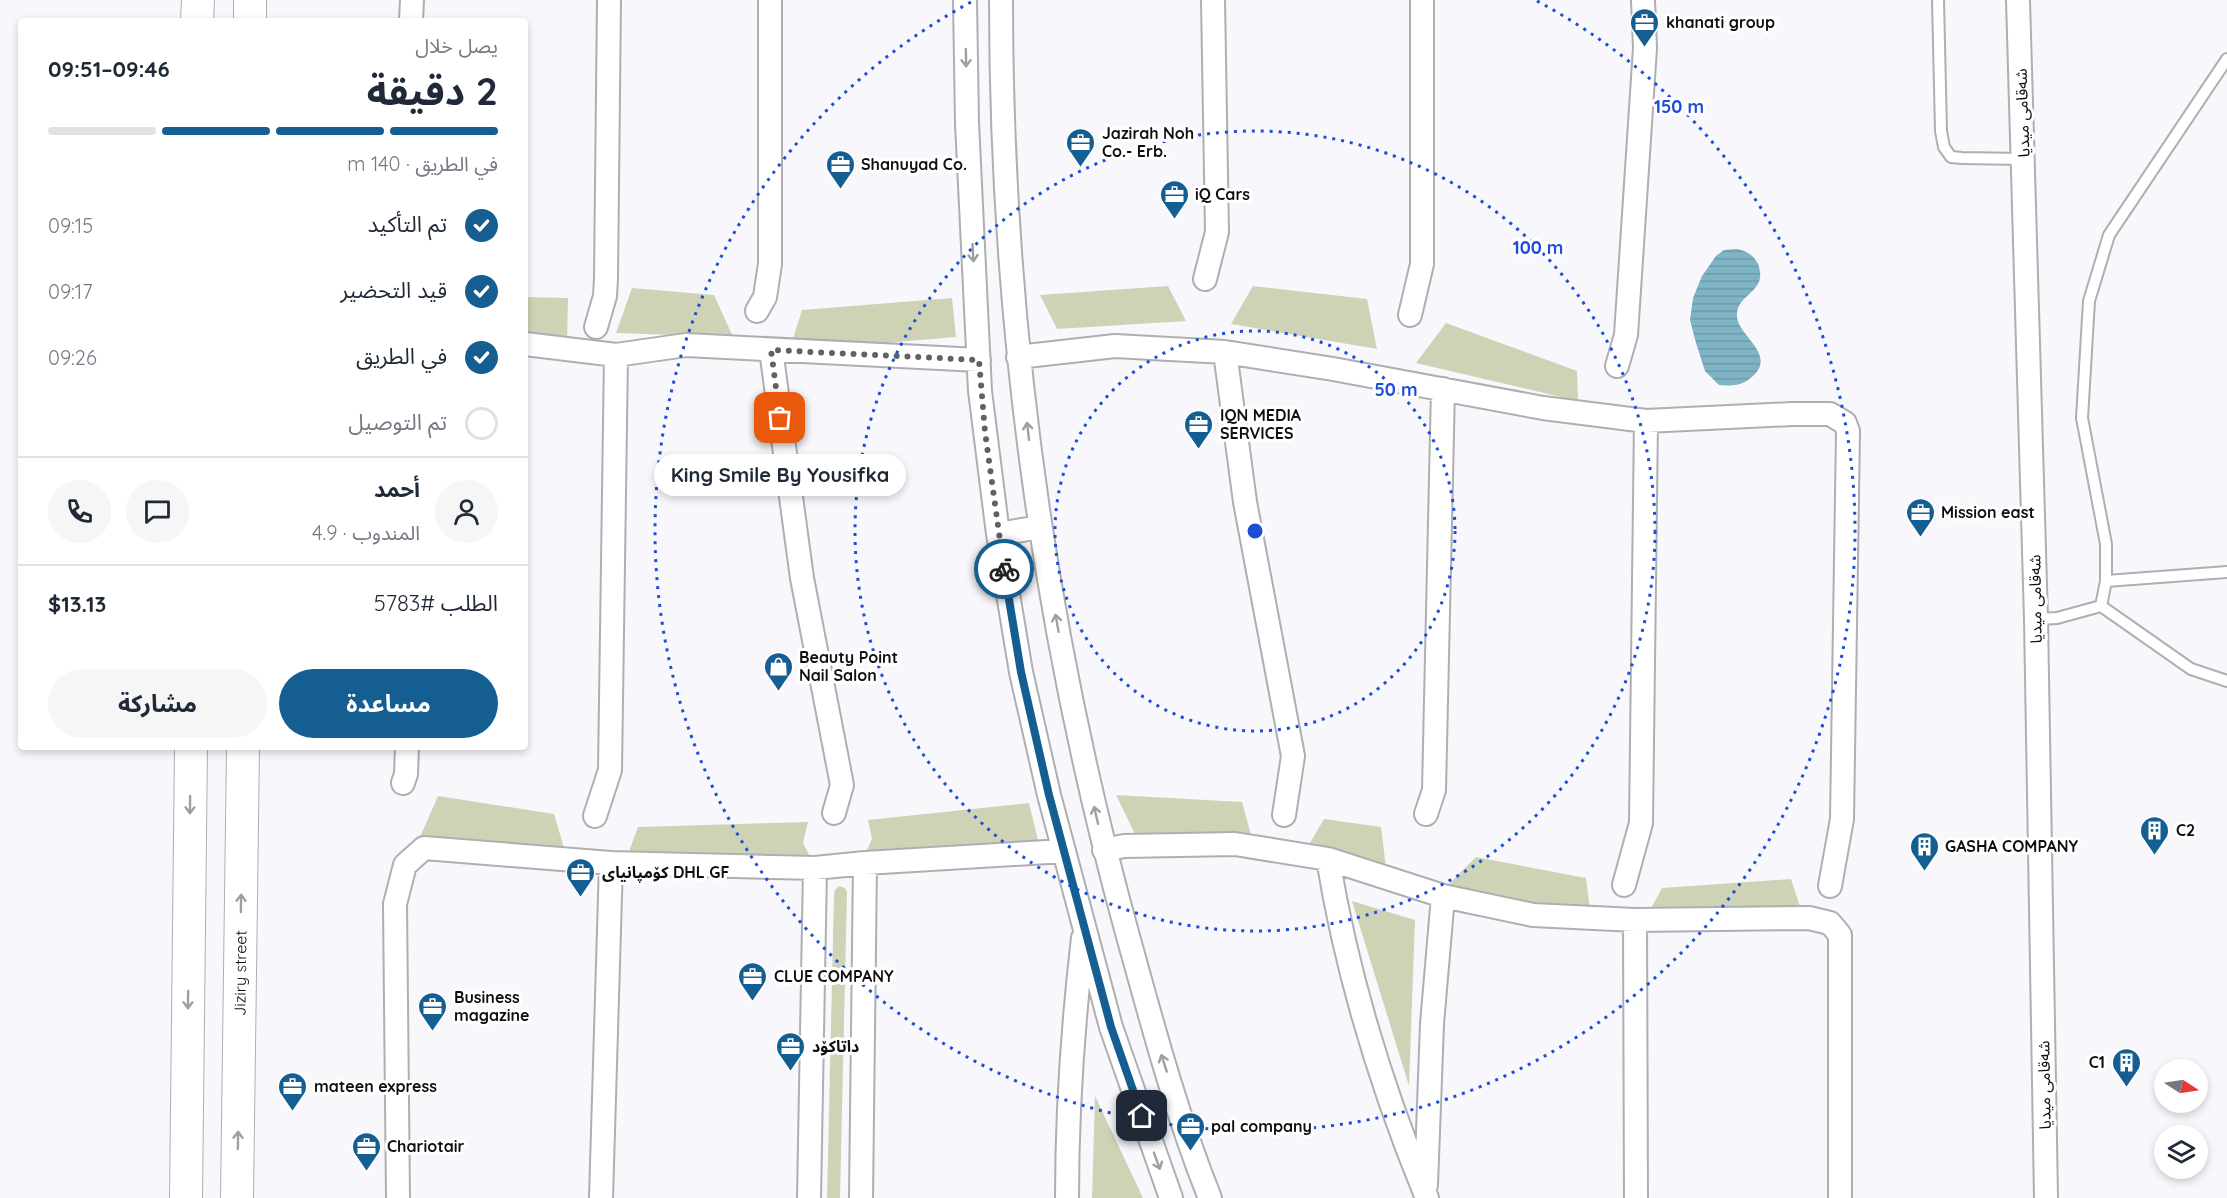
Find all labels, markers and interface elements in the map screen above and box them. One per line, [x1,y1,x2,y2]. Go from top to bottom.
office icon: khanati group [1629,6,1661,48]
place label: khanati group [1666,12,1775,32]
text: يصل خلال [415,33,498,58]
one-way arrow [960,48,972,68]
text: 09:46–09:51 [48,55,170,83]
text: 2 دقيقة [367,66,498,115]
street label: شەقامی میدیا [2010,68,2034,158]
text: 150 m [1654,95,1704,118]
place label: Jazirah Noh Co.- Erb. [1102,123,1194,161]
office icon: Jazirah Noh Co.- Erb. [1065,126,1097,168]
office icon: Shanuyad Co. [824,148,856,190]
text: في الطريق · 140 m [347,151,498,176]
place label: Shanuyad Co. [861,154,967,174]
office icon: iQ Cars [1158,178,1190,220]
place label: iQ Cars [1195,184,1250,204]
icon: check [465,209,498,242]
text: تم التأكيد [368,210,447,238]
text: 09:15 [48,213,93,238]
text: 100 m [1513,236,1563,259]
one-way arrow [968,243,979,263]
icon: check [465,275,498,308]
text: قيد التحضير [340,276,447,304]
text: 09:17 [48,279,92,304]
icon: check [465,341,498,374]
text: في الطريق [356,342,447,370]
text: 09:26 [48,345,97,370]
text: 50 m [1374,378,1418,401]
pin [754,392,805,443]
icon: bag [763,401,796,434]
place label: IQN MEDIA SERVICES [1220,405,1302,443]
text: تم التوصيل [348,408,447,436]
office icon: IQN MEDIA SERVICES [1183,408,1215,450]
one-way arrow [1022,421,1033,441]
callout: King Smile By Yousifka [654,454,906,496]
text: King Smile By Yousifka [671,462,889,487]
text: أحمد [374,475,420,503]
button: phone [48,480,111,543]
button: chat [126,480,189,543]
button: person [435,480,498,543]
office icon: Mission east [1904,496,1936,538]
place label: Mission east [1941,502,2035,522]
text: المندوب · 4.9 [312,520,420,545]
centre of rings [1245,521,1265,541]
courier [974,539,1034,599]
icon: bike [988,553,1021,586]
street label: شەقامی میدیا [2024,554,2046,644]
text: الطلب #5783 [374,589,498,617]
text: $13.13 [48,590,106,618]
one-way arrow [1051,614,1062,634]
place label: Beauty Point Nail Salon [799,647,898,685]
shop icon: Beauty Point Nail Salon [762,650,794,692]
button: مشاركة [48,669,267,738]
button: مساعدة [279,669,498,738]
one-way arrow [184,795,196,815]
one-way arrow [1089,805,1101,824]
building icon: C2 [2139,814,2171,856]
place label: C2 [2176,820,2195,840]
building icon: GASHA COMPANY [1908,830,1940,872]
place label: GASHA COMPANY [1945,836,2078,856]
office icon: کۆمپانیای DHL GF [565,856,597,898]
place label: کۆمپانیای DHL GF [602,862,729,883]
one-way arrow [235,893,247,913]
street label: Jiziry street [229,930,251,1016]
office icon: CLUE COMPANY [737,960,769,1002]
place label: CLUE COMPANY [774,966,894,986]
place label: Business magazine [454,987,529,1025]
one-way arrow [182,990,194,1010]
office icon: Business magazine [417,990,449,1032]
office icon: داتاکۆد [775,1030,807,1072]
place label: داتاکۆد [812,1036,859,1056]
street label: شەقامی میدیا [2033,1040,2055,1130]
building icon: C1 [2110,1046,2142,1088]
place label: C1 [2089,1052,2105,1072]
one-way arrow [1158,1054,1169,1073]
north arrow [2154,1059,2208,1113]
map controls [2154,1059,2208,1179]
office icon: mateen express [277,1070,309,1112]
place label: mateen express [314,1076,437,1096]
pin [1116,1090,1167,1141]
icon: home [1125,1099,1158,1132]
office icon: pal company [1174,1110,1206,1152]
place label: pal company [1211,1116,1312,1136]
button: layers [2154,1125,2208,1179]
one-way arrow [232,1130,244,1150]
office icon: Chariotair [350,1130,382,1172]
place label: Chariotair [387,1136,465,1156]
one-way arrow [1152,1151,1163,1170]

